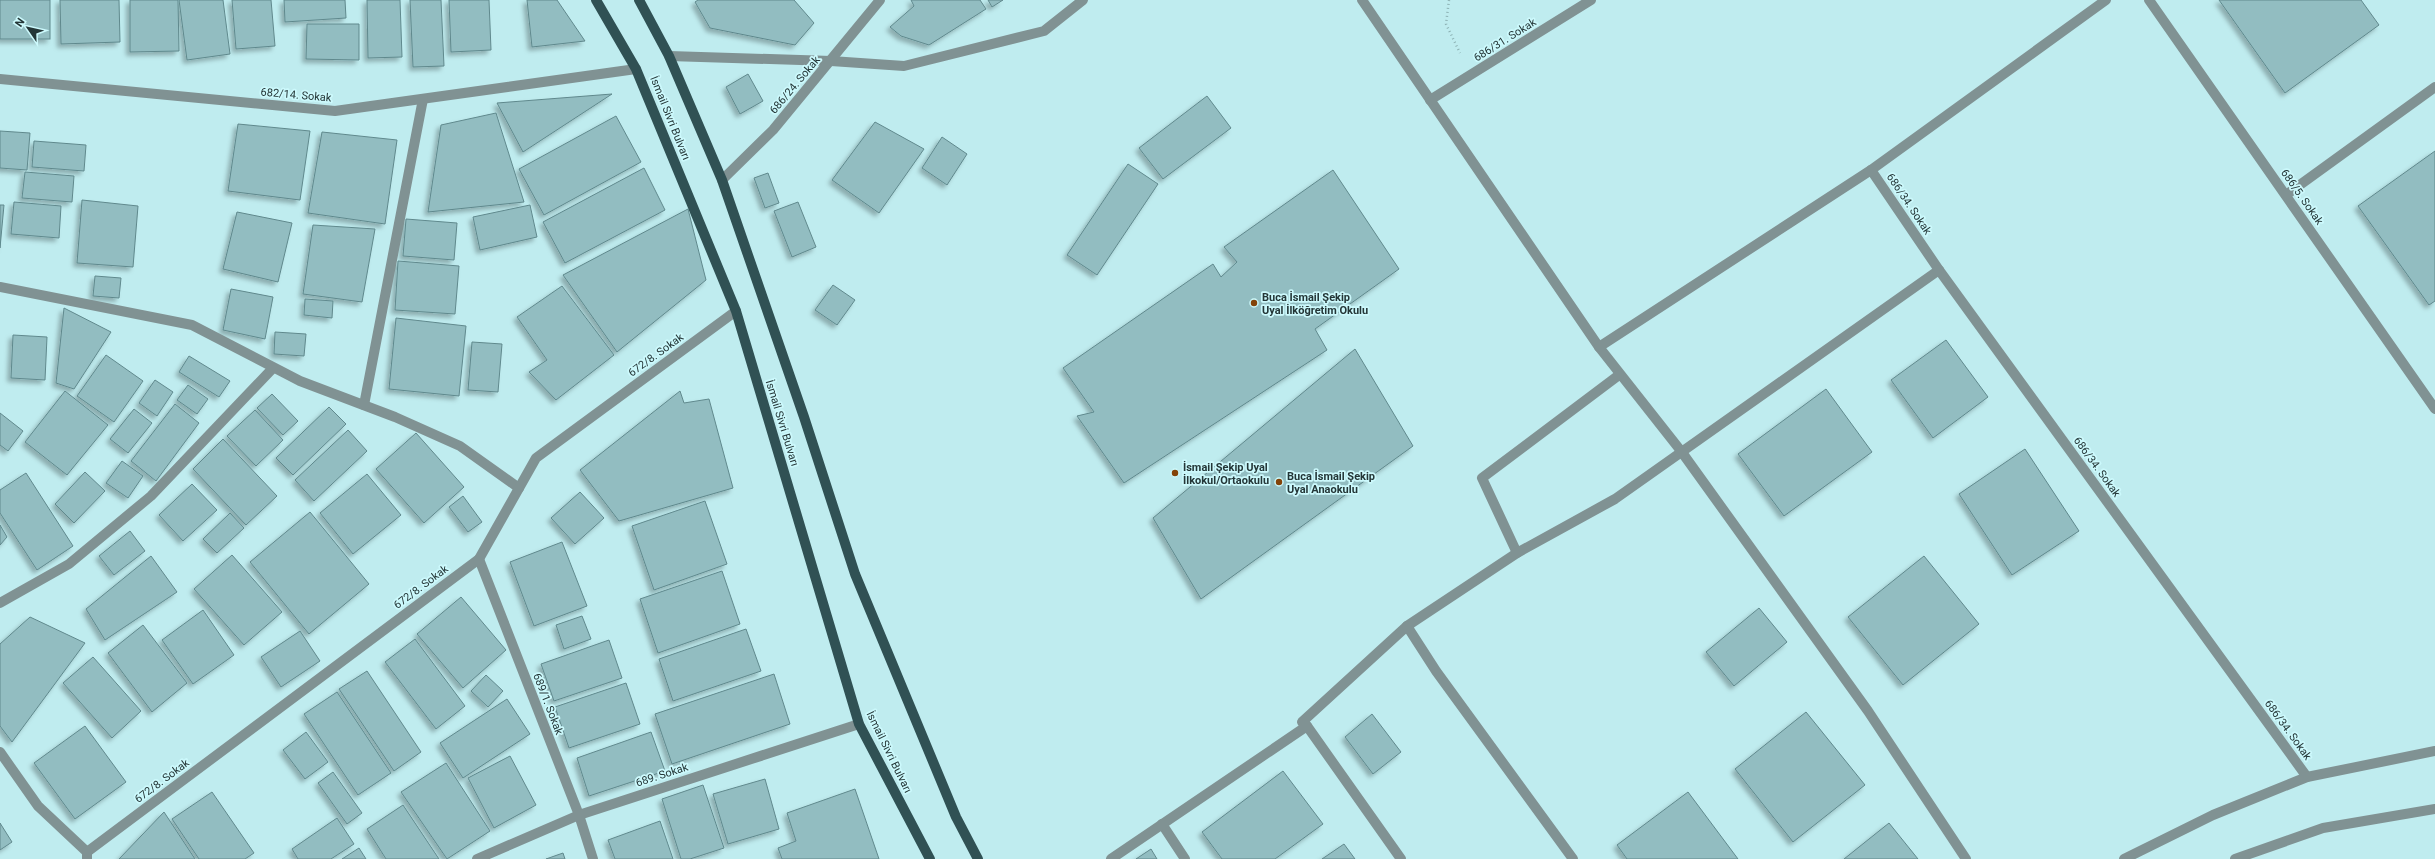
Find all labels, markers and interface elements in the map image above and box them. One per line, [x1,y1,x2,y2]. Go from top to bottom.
north arrow [8,8,48,48]
street label: 686/31. Sokak [1471,15,1539,64]
text: N [13,16,28,30]
street label: 686/24. Sokak [767,53,823,116]
street label: İsmail Sivri Bulvarı [647,74,693,162]
street label: 682/14. Sokak [260,85,332,105]
street label: 686/5. Sokak [2278,167,2326,228]
street label: 686/34. Sokak [1884,171,1934,237]
place label: Buca İsmail Şekip Uyal İlköğretim Okulu [1262,290,1368,317]
marker: Buca İsmail Şekip Uyal İlköğretim Okulu [1249,298,1259,308]
street label: 672/8. Sokak [626,330,686,379]
street label: İsmail Sivri Bulvarı [763,378,801,468]
street label: 686/34. Sokak [2071,434,2123,500]
place label: İsmail Şekip Uyal İlkokul/Ortaokulu [1183,460,1269,487]
marker: İsmail Şekip Uyal İlkokul/Ortaokulu [1170,468,1180,478]
place label: Buca İsmail Şekip Uyal Anaokulu [1287,469,1375,496]
marker: Buca İsmail Şekip Uyal Anaokulu [1274,477,1284,487]
street label: 672/8. Sokak [391,562,451,612]
street label: 689/1. Sokak [530,671,566,737]
street label: 686/34. Sokak [2262,697,2314,763]
street label: İsmail Sivri Bulvarı [864,709,914,795]
street label: 672/8. Sokak [132,756,192,806]
street label: 689. Sokak [634,760,690,790]

